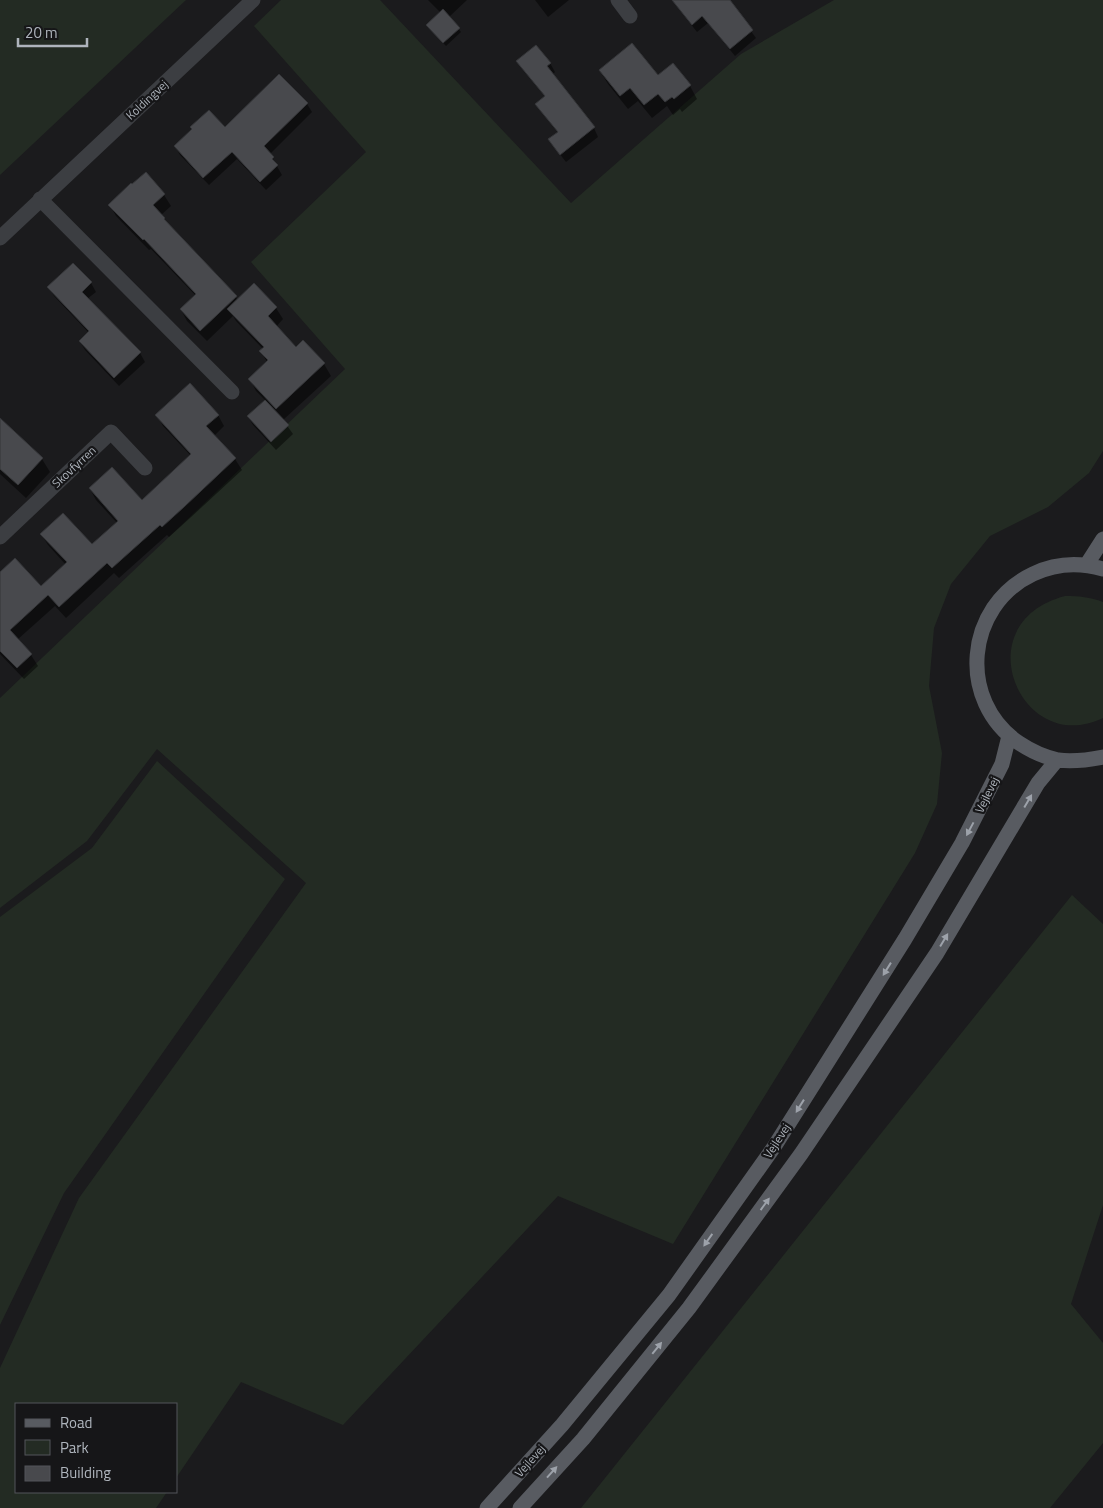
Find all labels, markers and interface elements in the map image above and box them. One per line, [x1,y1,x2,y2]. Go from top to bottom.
scale bar [18,15,86,47]
text: 20 m [25,21,58,44]
street label: Koldingvej [121,75,172,124]
street label: Skovfyrren [47,441,100,492]
street label: Vejlevej [970,773,1004,816]
one-way arrow [1024,794,1032,809]
one-way arrow [966,821,974,836]
one-way arrow [940,934,949,947]
one-way arrow [882,962,892,975]
one-way arrow [795,1099,805,1112]
street label: Vejlevej [758,1119,795,1162]
one-way arrow [760,1197,770,1211]
one-way arrow [703,1233,713,1247]
one-way arrow [652,1341,663,1354]
legend [15,1403,178,1493]
text: Road [60,1411,92,1434]
text: Park [60,1436,89,1459]
street label: Vejlevej [510,1440,550,1481]
text: Building [60,1461,111,1484]
one-way arrow [547,1466,558,1478]

